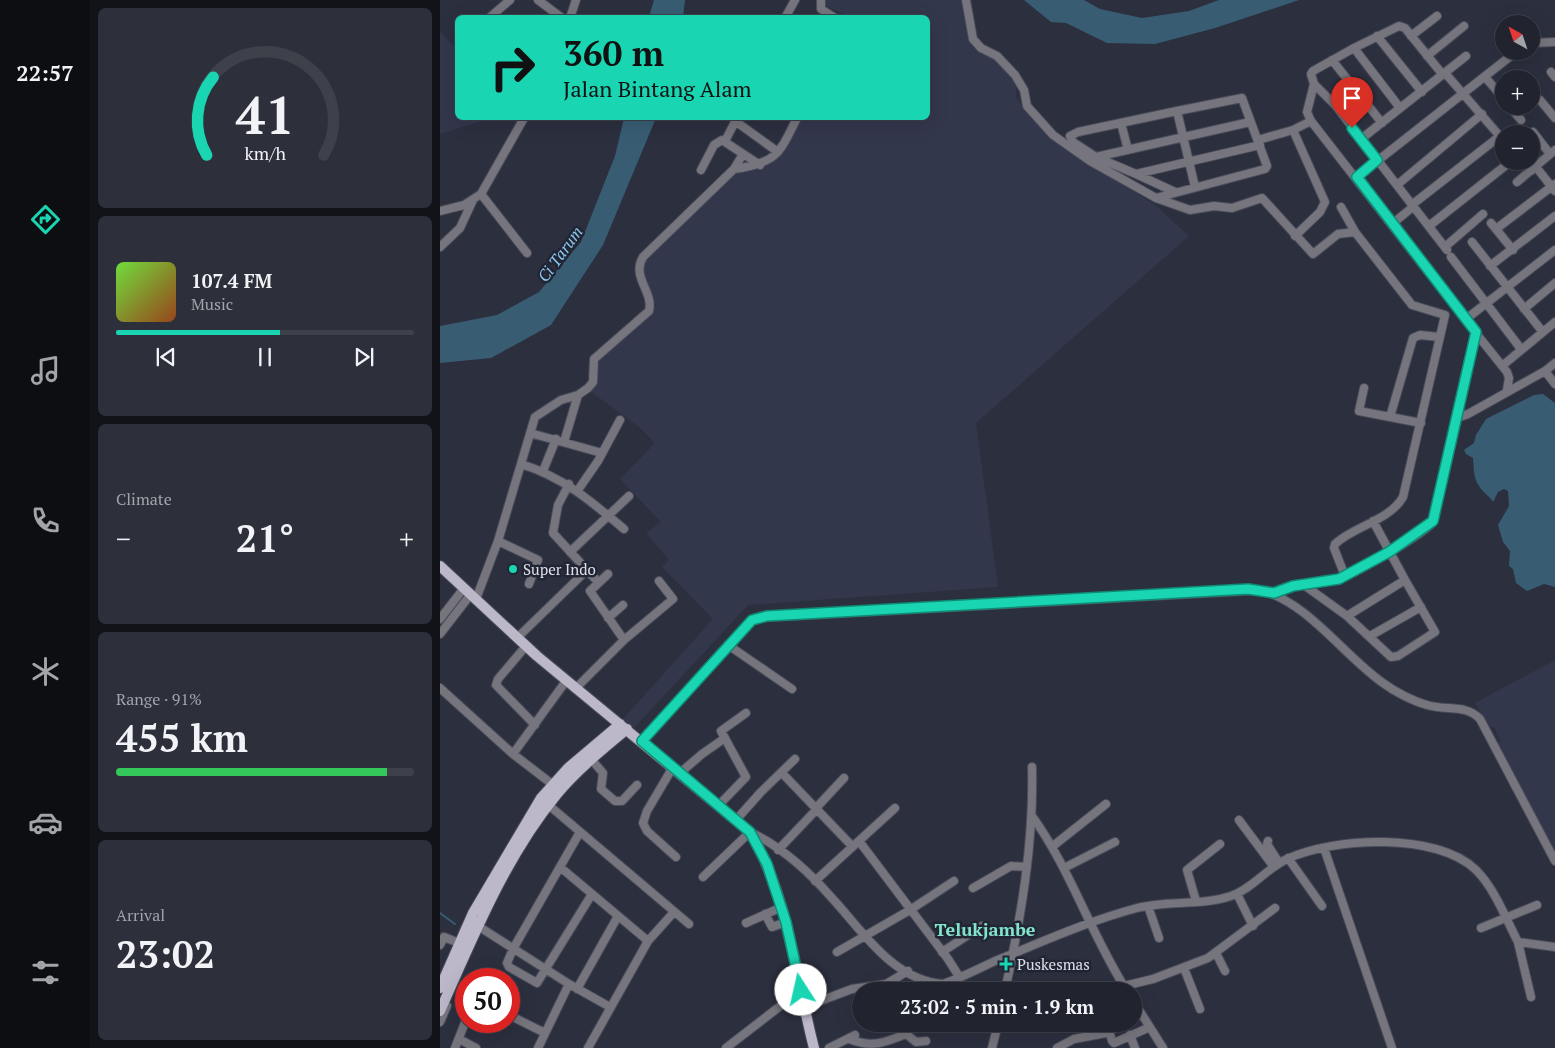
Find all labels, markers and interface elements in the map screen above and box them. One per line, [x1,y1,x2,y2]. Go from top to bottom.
north arrow [1495,15,1540,60]
map controls [1495,15,1540,170]
text: 360 m [563,30,664,76]
icon: right [480,35,545,100]
text: 22:57 [16,58,74,87]
button: + [1495,70,1540,115]
text: Jalan Bintang Alam [563,74,752,103]
pin [1331,77,1373,128]
text: 41 [236,80,294,149]
icon: arrive [1338,84,1366,112]
button: − [1495,125,1540,170]
text: km/h [244,141,286,165]
icon: directions [28,202,63,237]
water label: Ci Tarum [532,222,588,286]
text: 107.4 FM [191,268,272,293]
text: Music [191,293,233,315]
icon: previous [152,343,180,371]
icon: pause [251,343,279,371]
icon: next [350,343,378,371]
icon: music [28,353,63,388]
text: Climate [116,488,172,510]
icon: phone [28,503,63,538]
text: 21° [236,513,294,563]
text: − [116,520,131,557]
text: + [399,520,414,557]
place label: Super Indo [523,559,596,579]
marker: Super Indo [507,563,519,575]
icon: climate [28,654,63,689]
text: Range · 91% [116,688,202,710]
text: 455 km [116,713,248,763]
icon: car [28,805,63,840]
text: Arrival [116,904,165,926]
district label: Telukjambe [934,917,1036,941]
text: 23:02 [116,929,215,979]
place label: Puskesmas [1017,954,1090,974]
icon: filters [28,955,63,990]
marker: Puskesmas [999,957,1013,971]
position arrow [774,963,826,1015]
speed limit sign: 50 [455,968,520,1033]
text: 23:02 · 5 min · 1.9 km [900,994,1094,1019]

